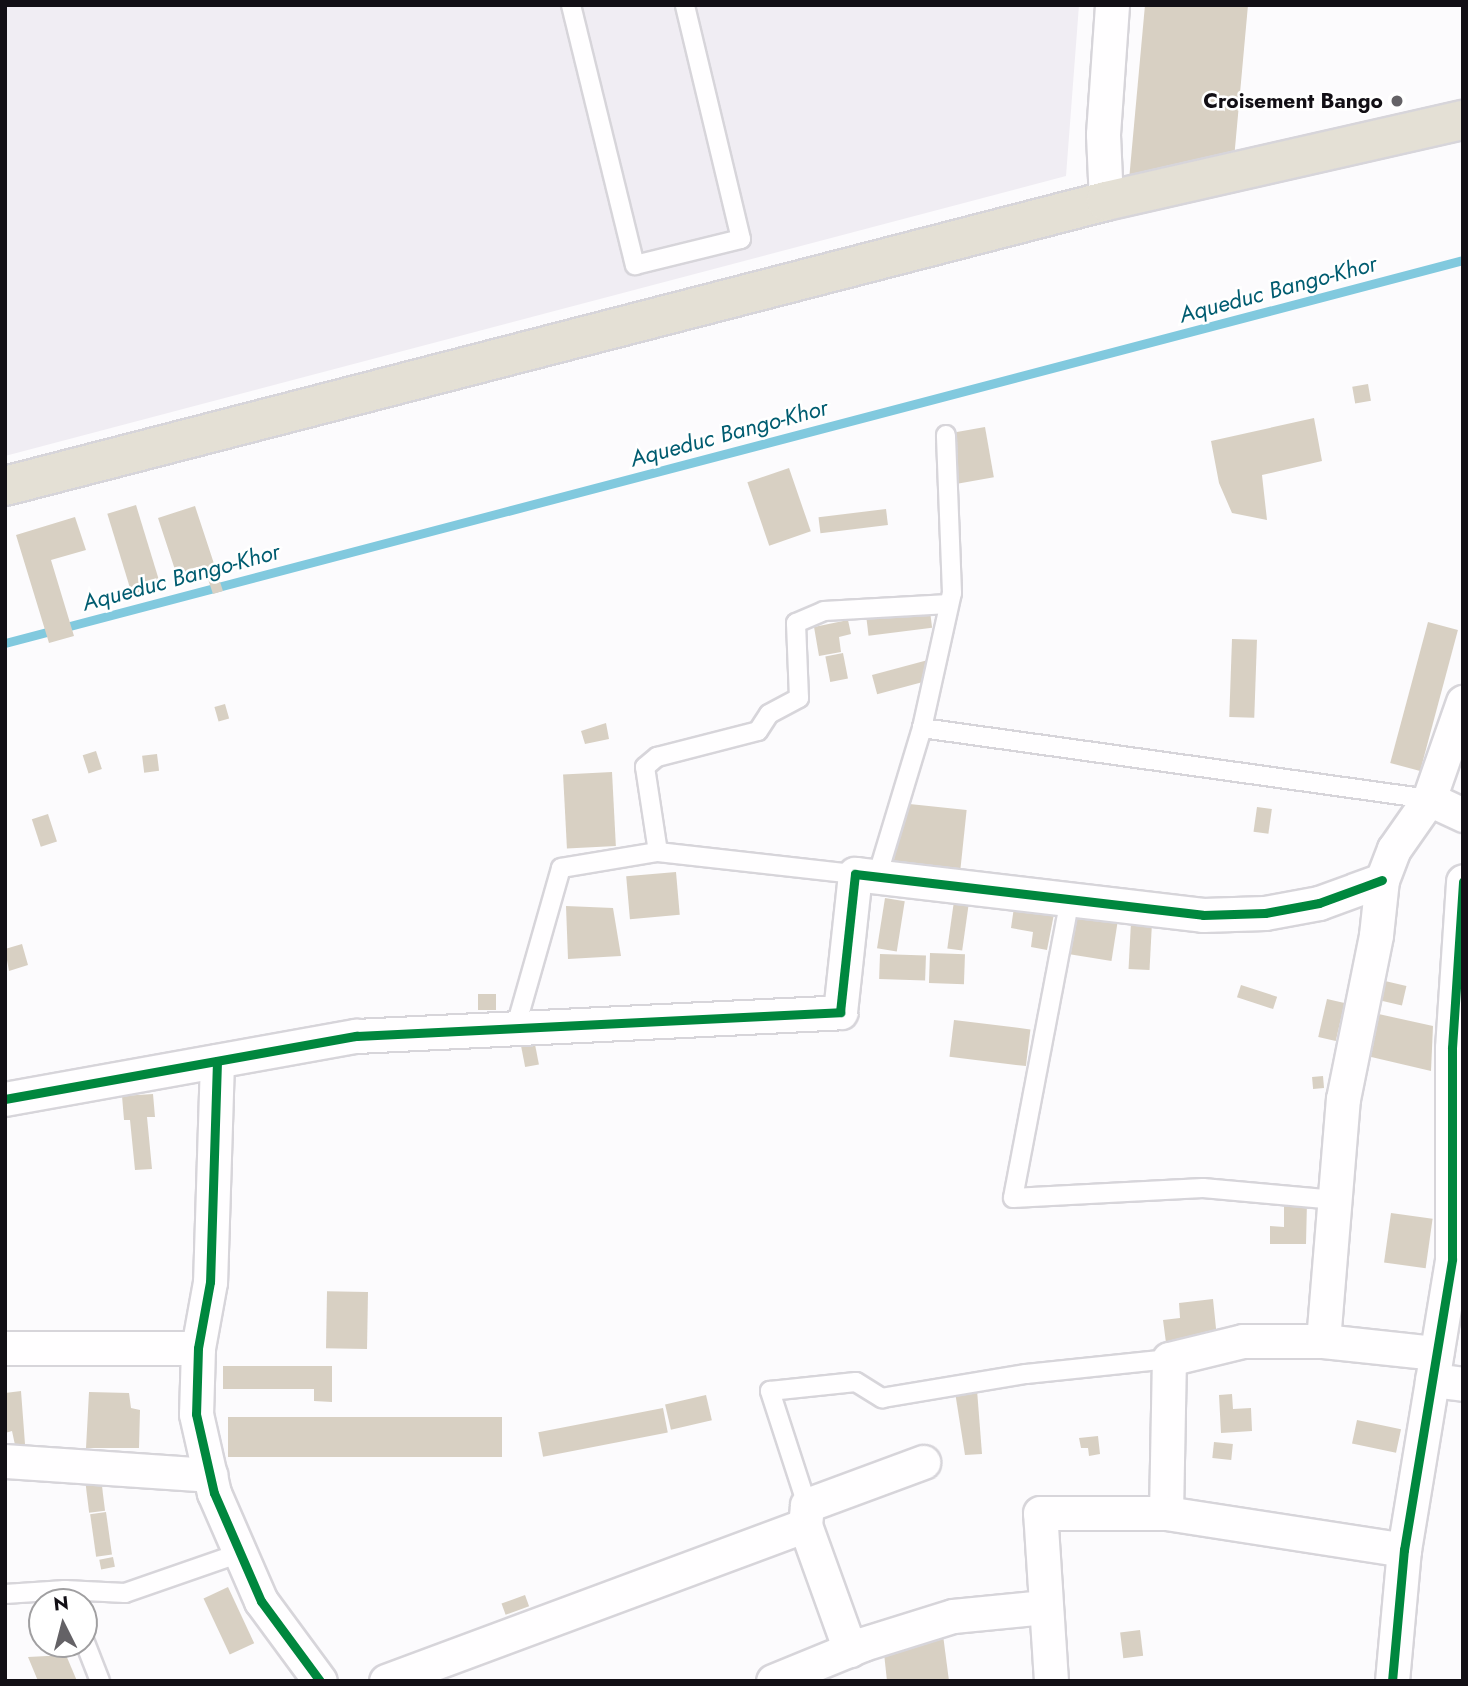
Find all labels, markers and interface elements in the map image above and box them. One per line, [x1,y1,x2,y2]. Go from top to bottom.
place label: Croisement Bango [1203,88,1383,114]
marker: Croisement Bango [1389,93,1405,109]
water label: Aqueduc Bango-Khor [1176,249,1380,329]
water label: Aqueduc Bango-Khor [627,393,831,473]
water label: Aqueduc Bango-Khor [79,537,283,617]
north arrow [28,1588,98,1658]
text: N [52,1589,70,1618]

